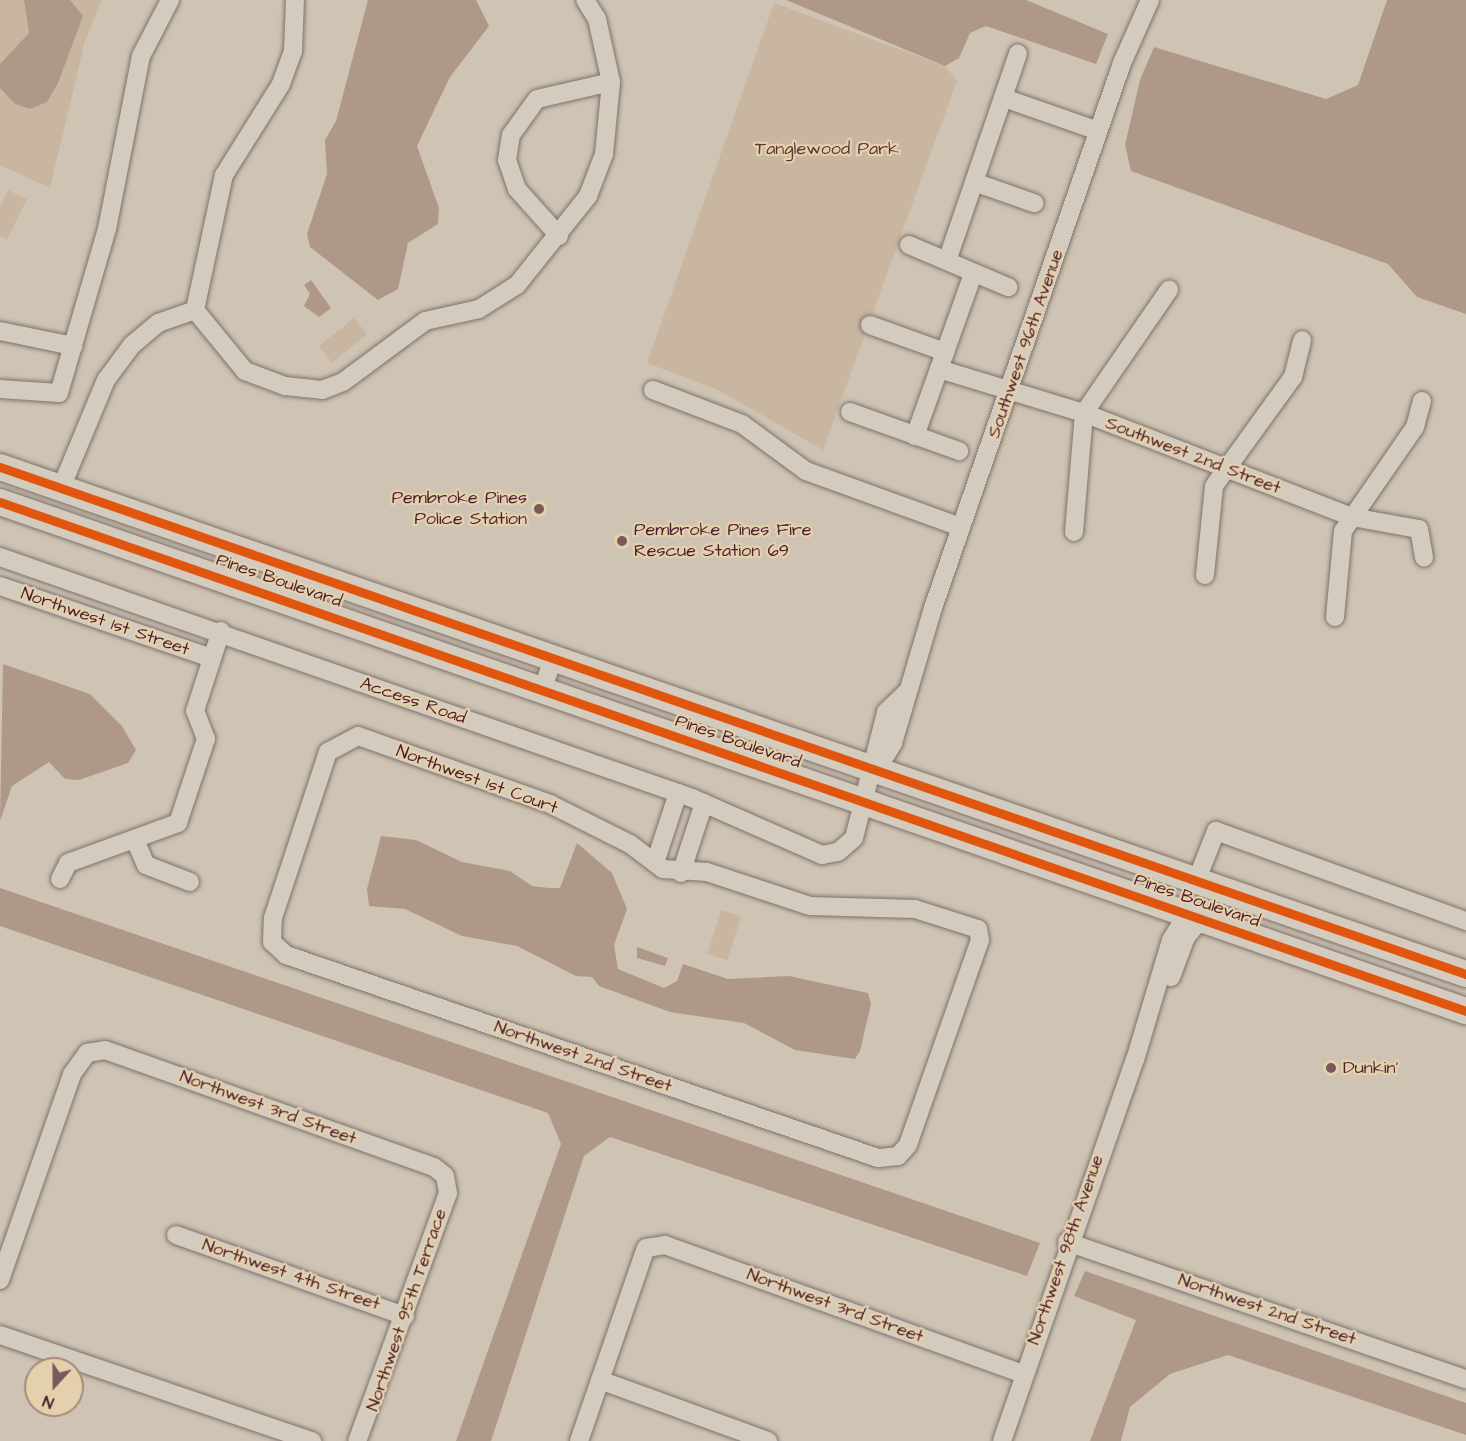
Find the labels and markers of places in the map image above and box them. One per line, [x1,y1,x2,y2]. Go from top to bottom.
place label: Pembroke Pines Police Station [392,488,527,530]
marker: Pembroke Pines Police Station [532,502,546,516]
place label: Pembroke Pines Fire Rescue Station 69 [634,520,811,562]
marker: Pembroke Pines Fire Rescue Station 69 [615,534,629,548]
place label: Dunkin' [1343,1057,1399,1079]
marker: Dunkin' [1324,1061,1338,1075]

